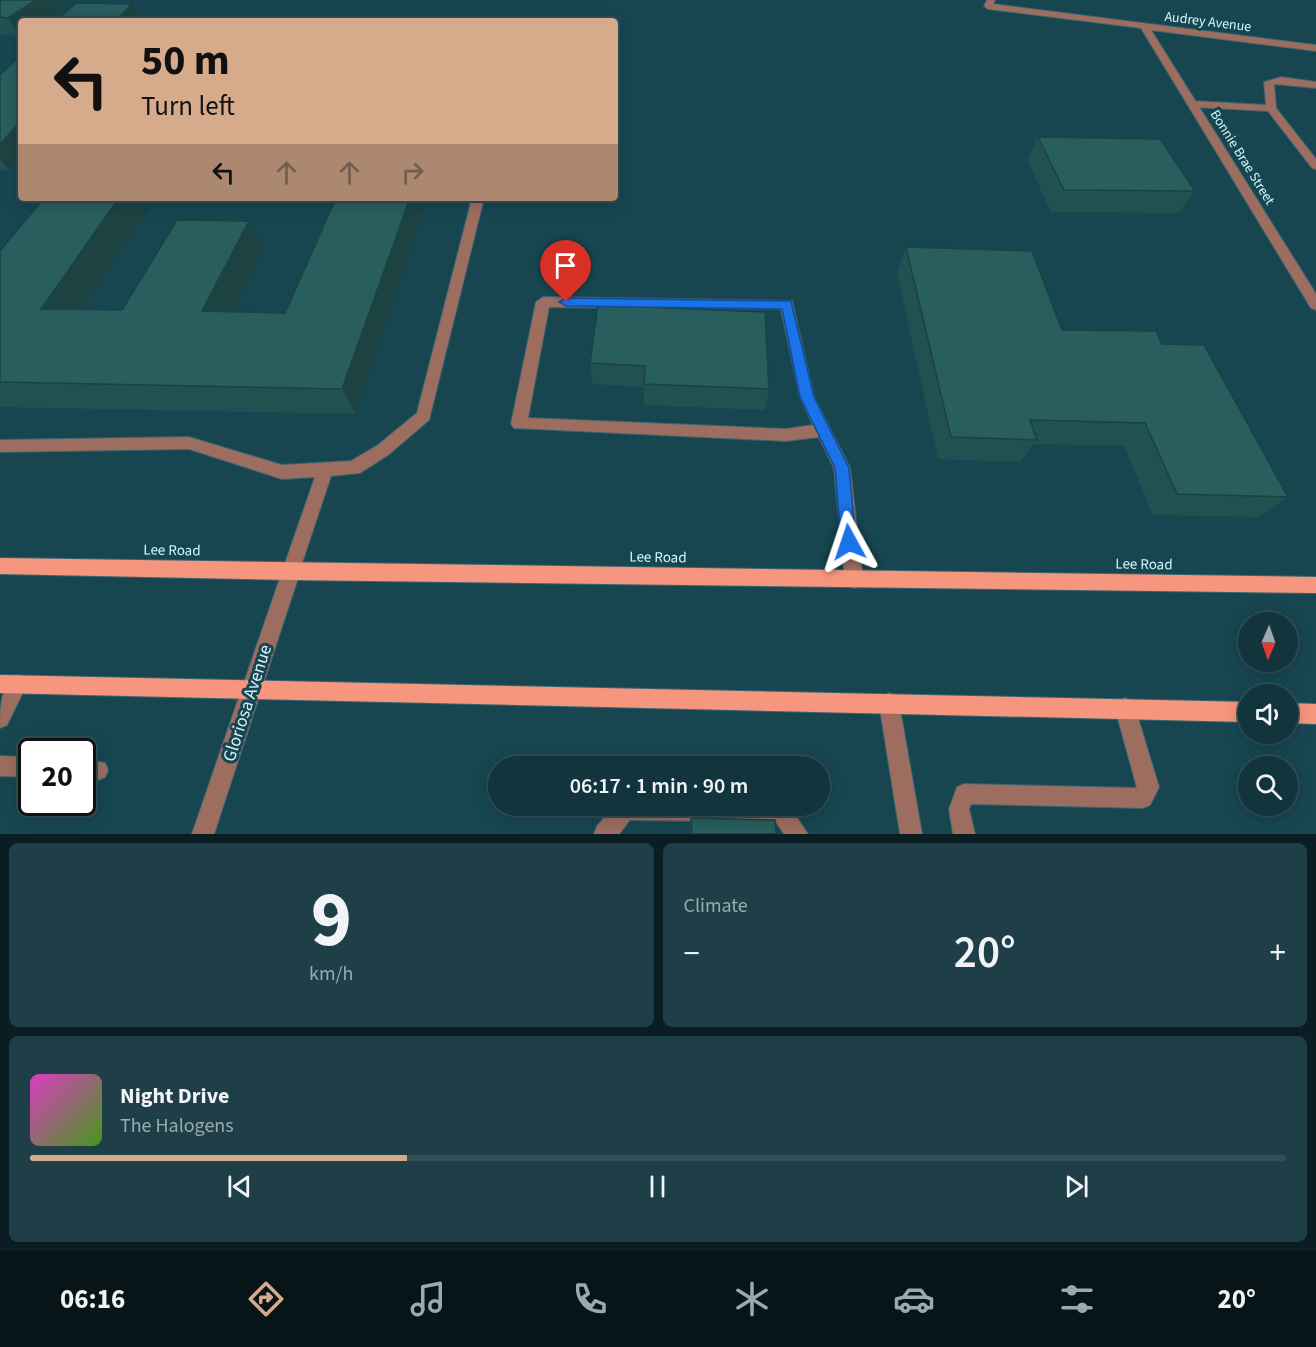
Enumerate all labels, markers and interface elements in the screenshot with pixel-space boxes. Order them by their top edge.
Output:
street label: Audrey Avenue [1163,7,1252,37]
text: 50 m [141,31,230,91]
icon: left [42,42,120,120]
text: Turn left [141,87,235,126]
street label: Bonnie Brae Street [1205,106,1280,209]
icon: left [207,156,240,189]
icon: ahead [270,156,303,189]
icon: ahead [333,156,366,189]
icon: right [396,156,429,189]
pin [540,240,591,302]
icon: arrive [549,249,582,282]
position arrow [817,510,881,574]
street label: Lee Road [143,540,201,561]
street label: Lee Road [629,547,687,568]
street label: Lee Road [1115,554,1173,575]
north arrow [1238,612,1298,672]
map controls [1238,612,1298,816]
street label: Gloriosa Avenue [217,641,278,765]
button: sound [1238,684,1298,744]
speed limit sign: 20 [18,738,96,816]
button: search [1238,756,1298,816]
text: 06:17 · 1 min · 90 m [570,770,748,802]
text: 9 [311,865,352,976]
text: Climate [684,892,748,920]
text: 20° [954,921,1016,985]
text: − [684,930,700,977]
text: + [1270,930,1286,977]
text: km/h [309,960,353,988]
text: Night Drive [120,1080,229,1112]
text: The Halogens [120,1112,234,1140]
icon: previous [223,1170,256,1203]
icon: pause [641,1170,674,1203]
icon: next [1060,1170,1093,1203]
icon: directions [245,1278,287,1320]
icon: music [407,1278,449,1320]
icon: phone [569,1278,611,1320]
icon: climate [731,1278,773,1320]
icon: car [893,1278,935,1320]
icon: filters [1056,1278,1098,1320]
text: 06:16 [60,1280,125,1319]
text: 20° [1218,1280,1256,1319]

